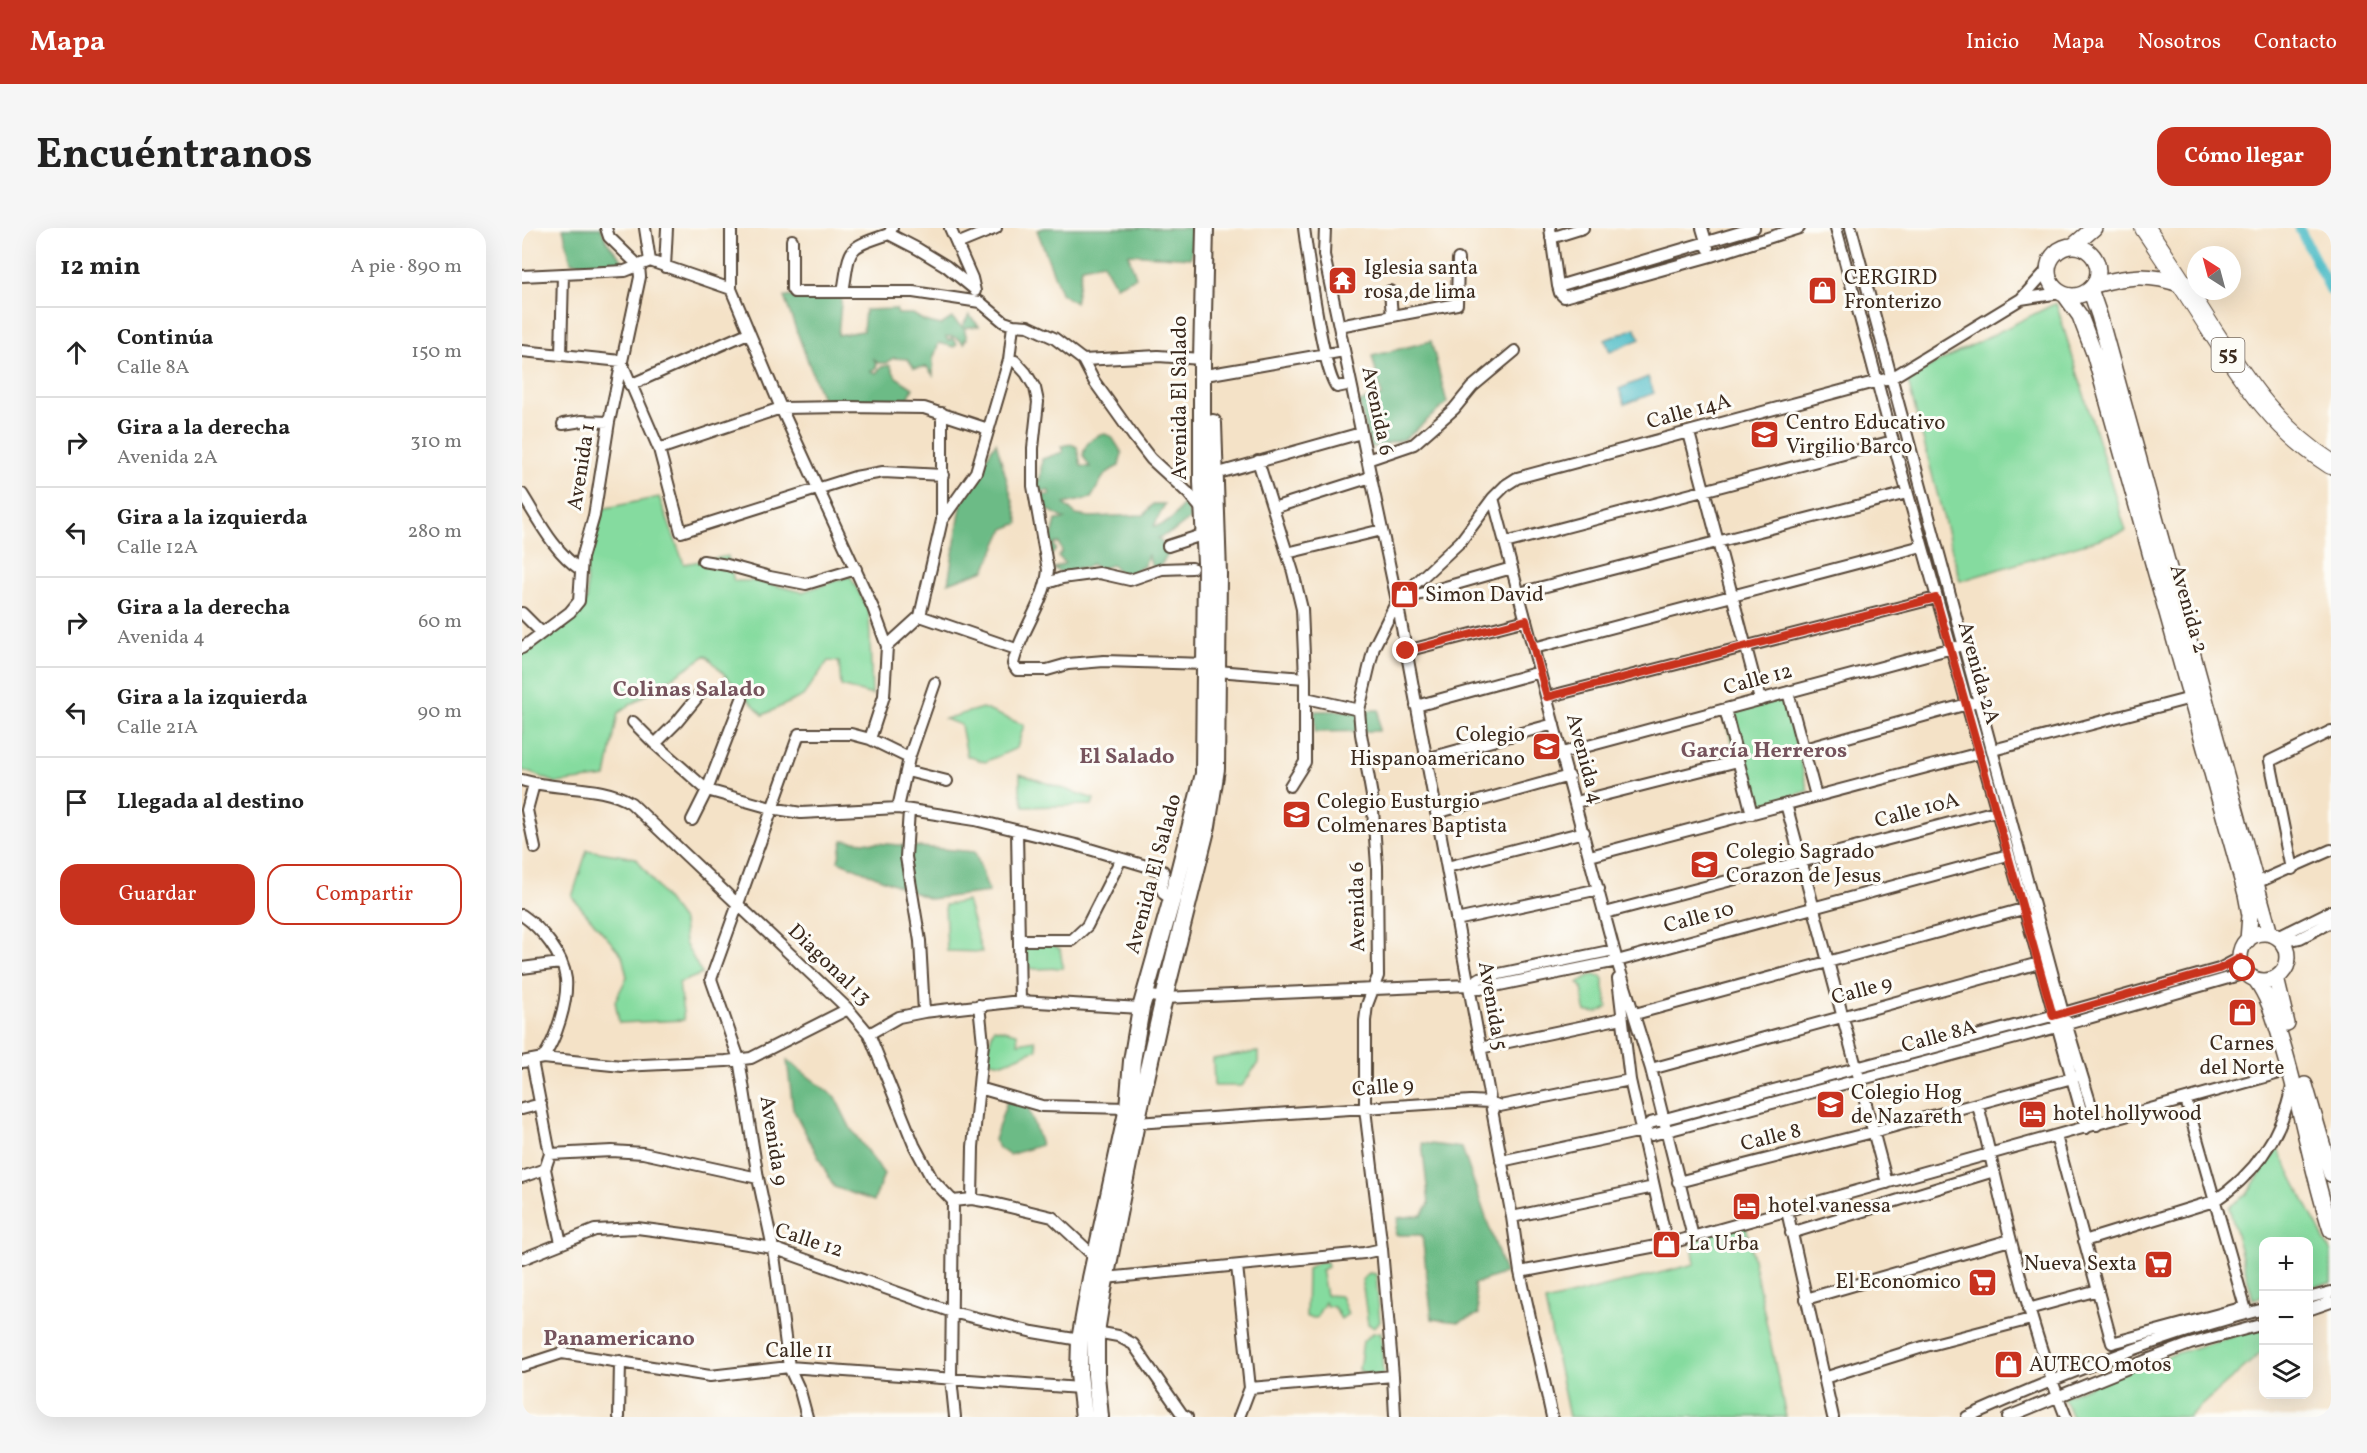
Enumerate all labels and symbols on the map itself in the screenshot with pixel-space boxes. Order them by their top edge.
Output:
north arrow [2187,246,2241,300]
place label: Iglesia santa rosa,de lima [1364,254,1478,307]
temple icon: Iglesia santa rosa,de lima [1327,264,1359,296]
place label: CERGIRD Fronterizo [1844,264,1942,317]
shop icon: CERGIRD Fronterizo [1807,274,1839,306]
street label: Avenida El Salado [1166,316,1195,480]
road number: 55 [2212,338,2244,372]
street label: Avenida 6 [1353,364,1401,458]
street label: Calle 14A [1644,387,1735,437]
place label: Centro Educativo Virgilio Barco [1786,409,1945,462]
school or university icon: Centro Educativo Virgilio Barco [1749,419,1781,451]
street label: Avenida 1 [561,421,603,513]
street label: Avenida 2 [2162,561,2214,657]
shop icon: Simon David [1388,579,1420,611]
place label: Simon David [1425,581,1544,610]
street label: Avenida 2A [1949,618,2007,728]
route end [1392,637,1418,663]
street label: Calle 12 [1720,657,1796,703]
district label: Colinas Salado [613,675,765,706]
street label: Avenida 4 [1558,711,1610,807]
place label: Colegio Hispanoamericano [1350,721,1525,774]
school or university icon: Colegio Hispanoamericano [1530,731,1562,763]
district label: García Herreros [1681,736,1847,767]
district label: El Salado [1079,742,1175,773]
street label: Calle 10A [1872,786,1963,836]
place label: Colegio Eusturgio Colmenares Baptista [1317,788,1508,841]
street label: Avenida El Salado [1119,791,1189,957]
school or university icon: Colegio Eusturgio Colmenares Baptista [1280,798,1312,830]
place label: Colegio Sagrado Corazon de Jesus [1726,838,1881,891]
school or university icon: Colegio Sagrado Corazon de Jesus [1689,848,1721,880]
street label: Avenida 6 [1343,862,1373,952]
street label: Calle 10 [1661,895,1737,941]
street label: Diagonal 13 [781,918,877,1012]
route start [2229,955,2255,981]
street label: Avenida 5 [1470,959,1514,1053]
street label: Calle 9 [1828,969,1896,1013]
shop icon: Carnes del Norte [2226,997,2258,1029]
street label: Calle 8A [1898,1013,1980,1061]
place label: Carnes del Norte [2200,1030,2285,1083]
street label: Calle 9 [1351,1071,1415,1105]
place label: Colegio Hog de Nazareth [1851,1079,1963,1132]
school or university icon: Colegio Hog de Nazareth [1814,1089,1846,1121]
street label: Avenida 9 [752,1094,794,1188]
hotel icon: hotel hollywood [2016,1098,2048,1130]
place label: hotel hollywood [2053,1100,2202,1129]
street label: Calle 8 [1738,1116,1804,1160]
hotel icon: hotel vanessa [1731,1190,1763,1222]
place label: hotel vanessa [1768,1192,1891,1221]
street label: Calle 12 [771,1216,847,1266]
shop icon: La Urba [1651,1228,1683,1260]
place label: La Urba [1688,1230,1759,1259]
supermarket icon: Nueva Sexta [2142,1248,2174,1280]
place label: Nueva Sexta [2024,1250,2137,1279]
supermarket icon: El Economico [1966,1266,1998,1298]
place label: El Economico [1836,1268,1961,1297]
district label: Panamericano [543,1324,695,1355]
street label: Calle 11 [765,1337,833,1366]
shop icon: AUTECO motos [1992,1349,2024,1381]
place label: AUTECO motos [2029,1351,2171,1380]

